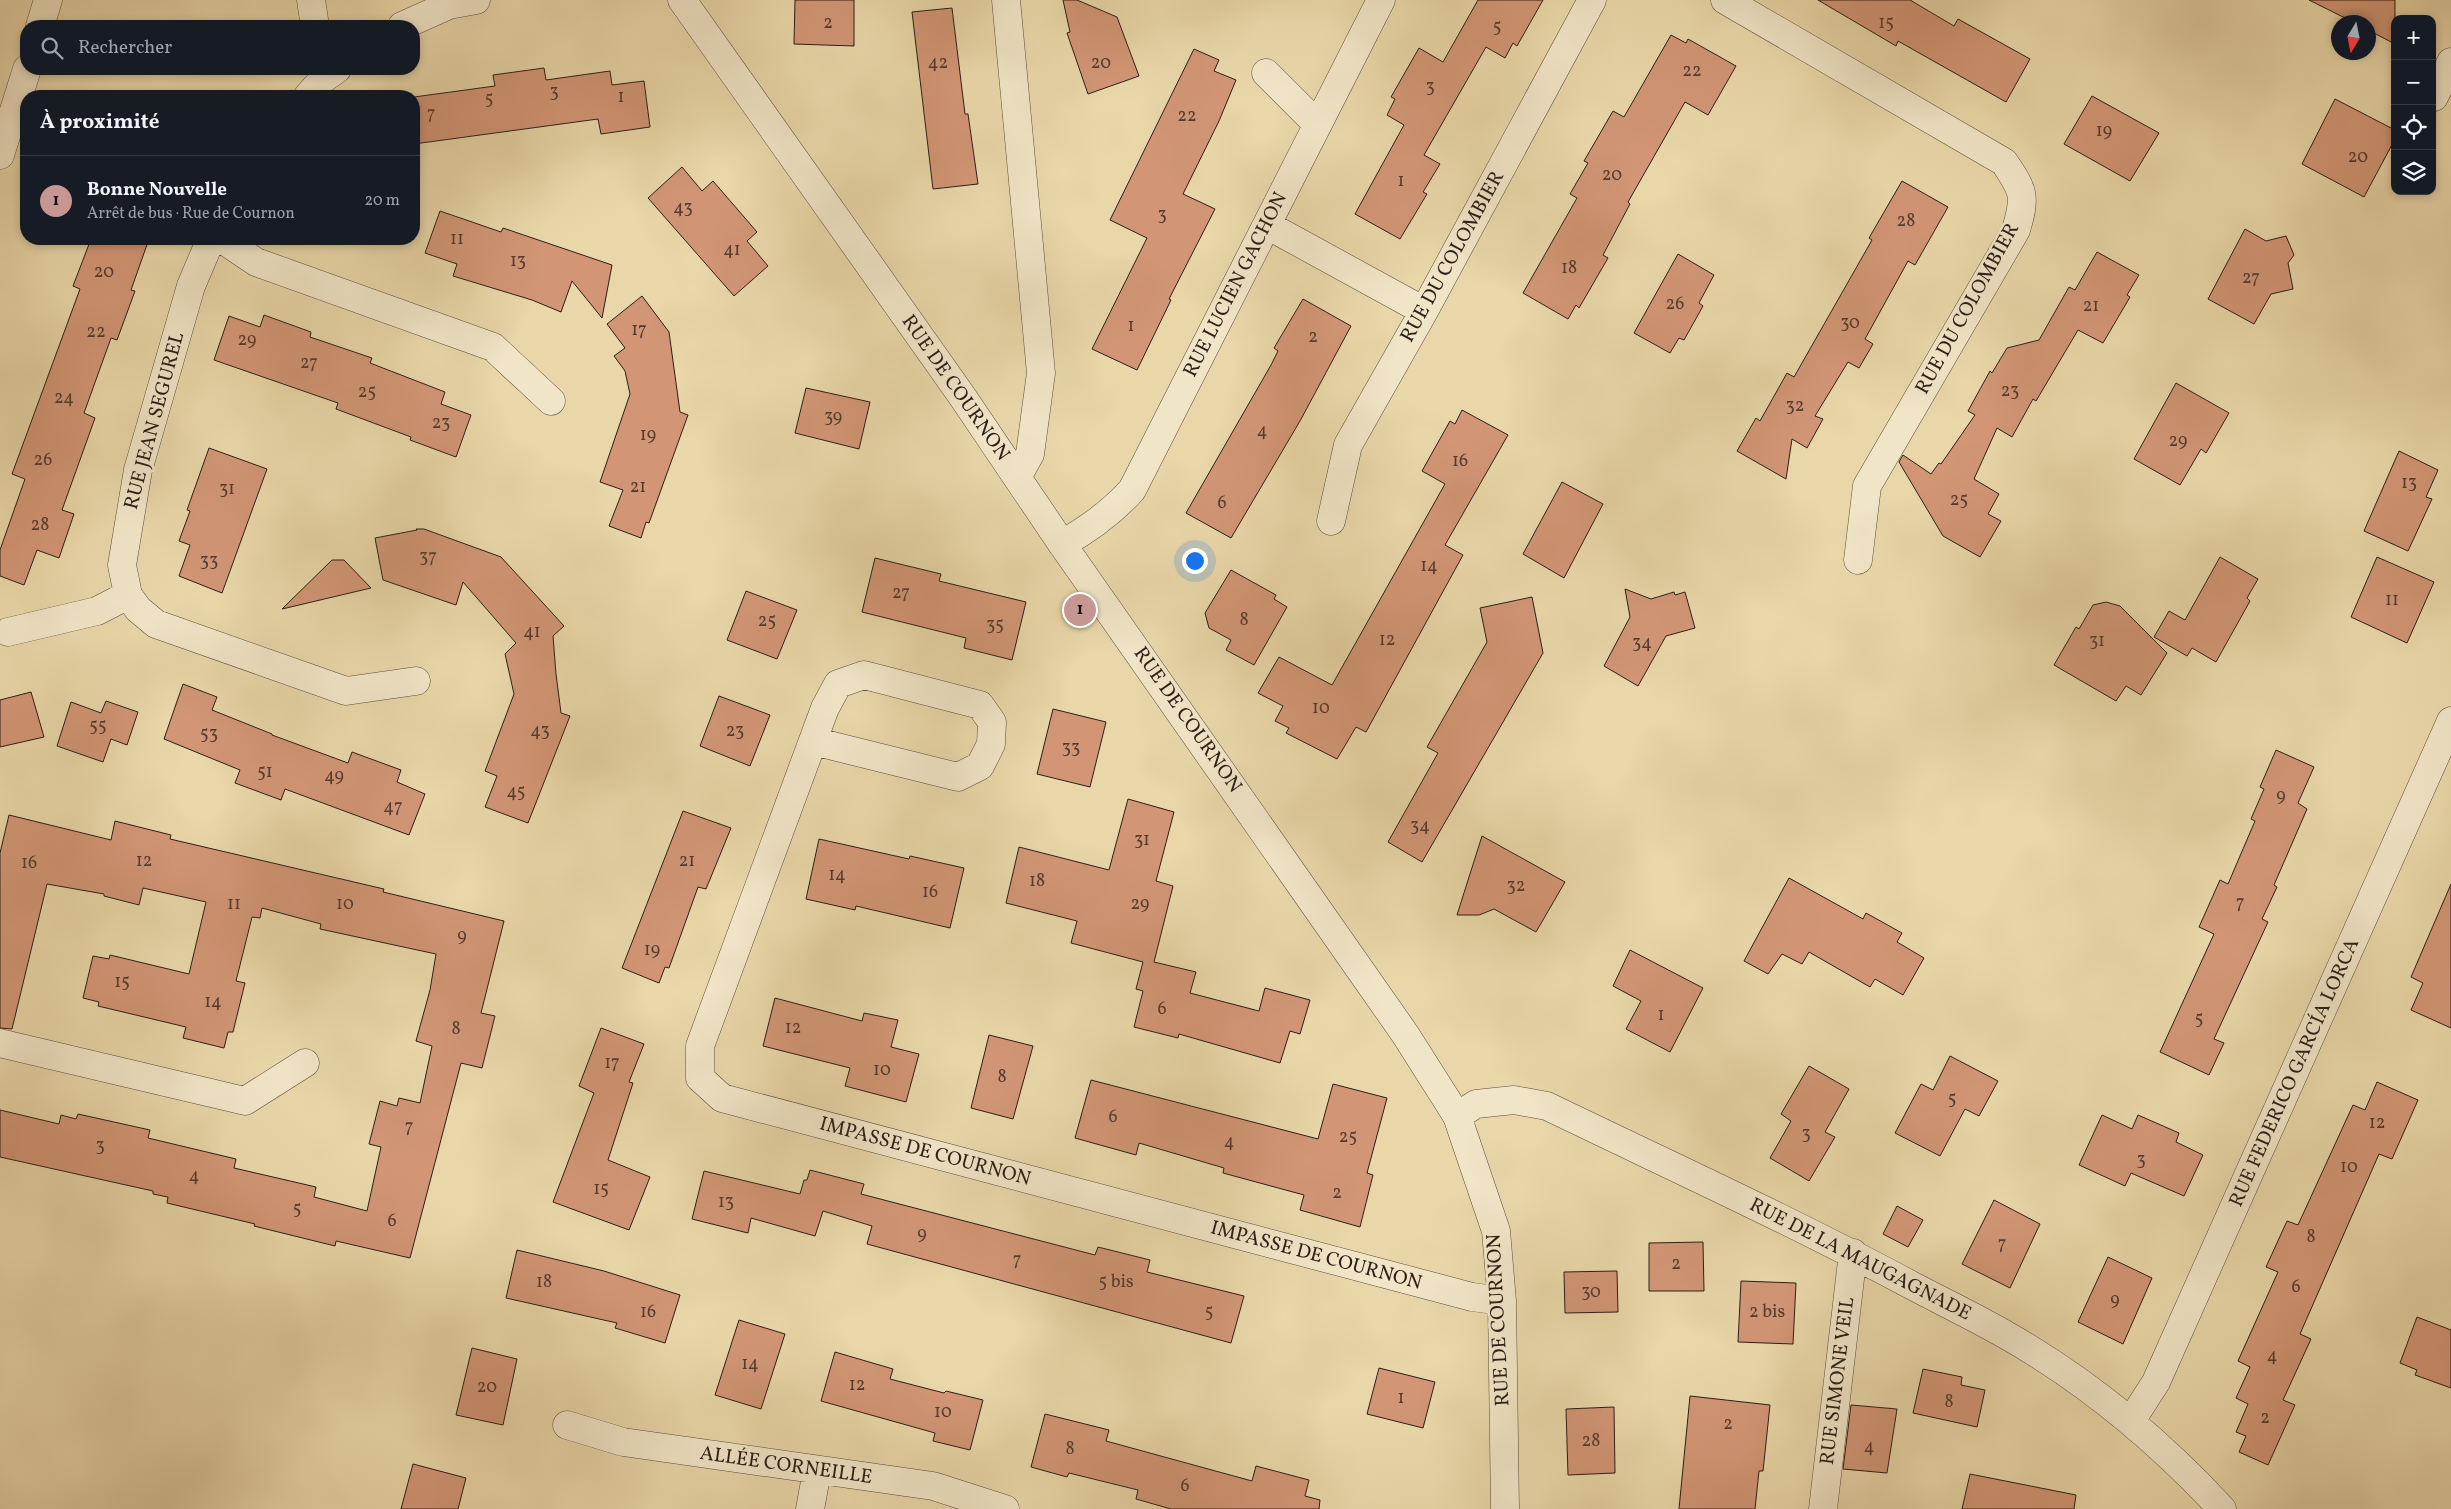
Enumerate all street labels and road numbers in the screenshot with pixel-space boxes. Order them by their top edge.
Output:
street label: RUE DU COLOMBIER [1394,166,1512,348]
street label: RUE LUCIEN GACHON [1177,188,1295,382]
street label: RUE DU COLOMBIER [1909,218,2027,400]
street label: RUE DE COURNON [894,309,1016,467]
street label: RUE JEAN SEGUREL [118,329,192,513]
street label: RUE DE COURNON [1126,641,1248,799]
street label: RUE FEDERICO GARCÍA LORCA [2223,934,2367,1212]
street label: IMPASSE DE COURNON [816,1110,1034,1194]
street label: RUE DE LA MAUGAGNADE [1744,1192,1976,1328]
street label: IMPASSE DE COURNON [1207,1214,1425,1298]
street label: RUE DE COURNON [1480,1233,1517,1407]
street label: RUE SIMONE VEIL [1814,1296,1862,1466]
street label: ALLÉE CORNEILLE [698,1440,874,1492]

